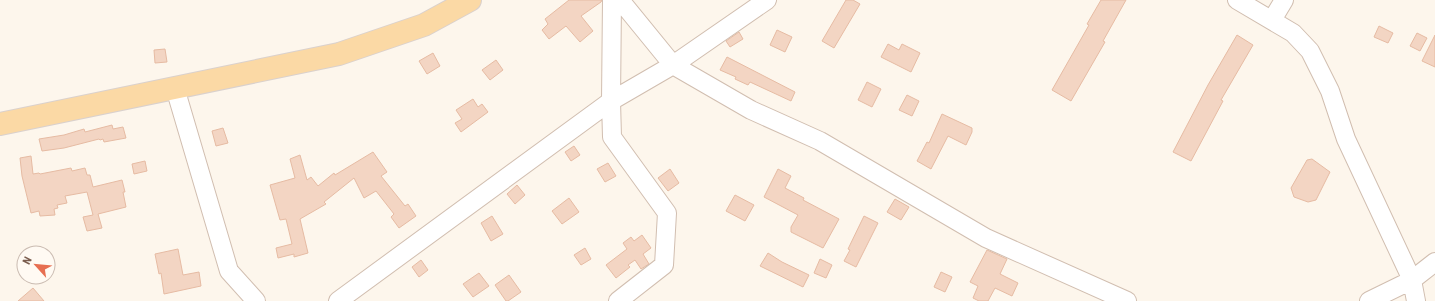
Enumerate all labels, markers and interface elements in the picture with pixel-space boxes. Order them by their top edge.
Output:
north arrow [16,245,56,285]
text: N [20,255,35,267]

